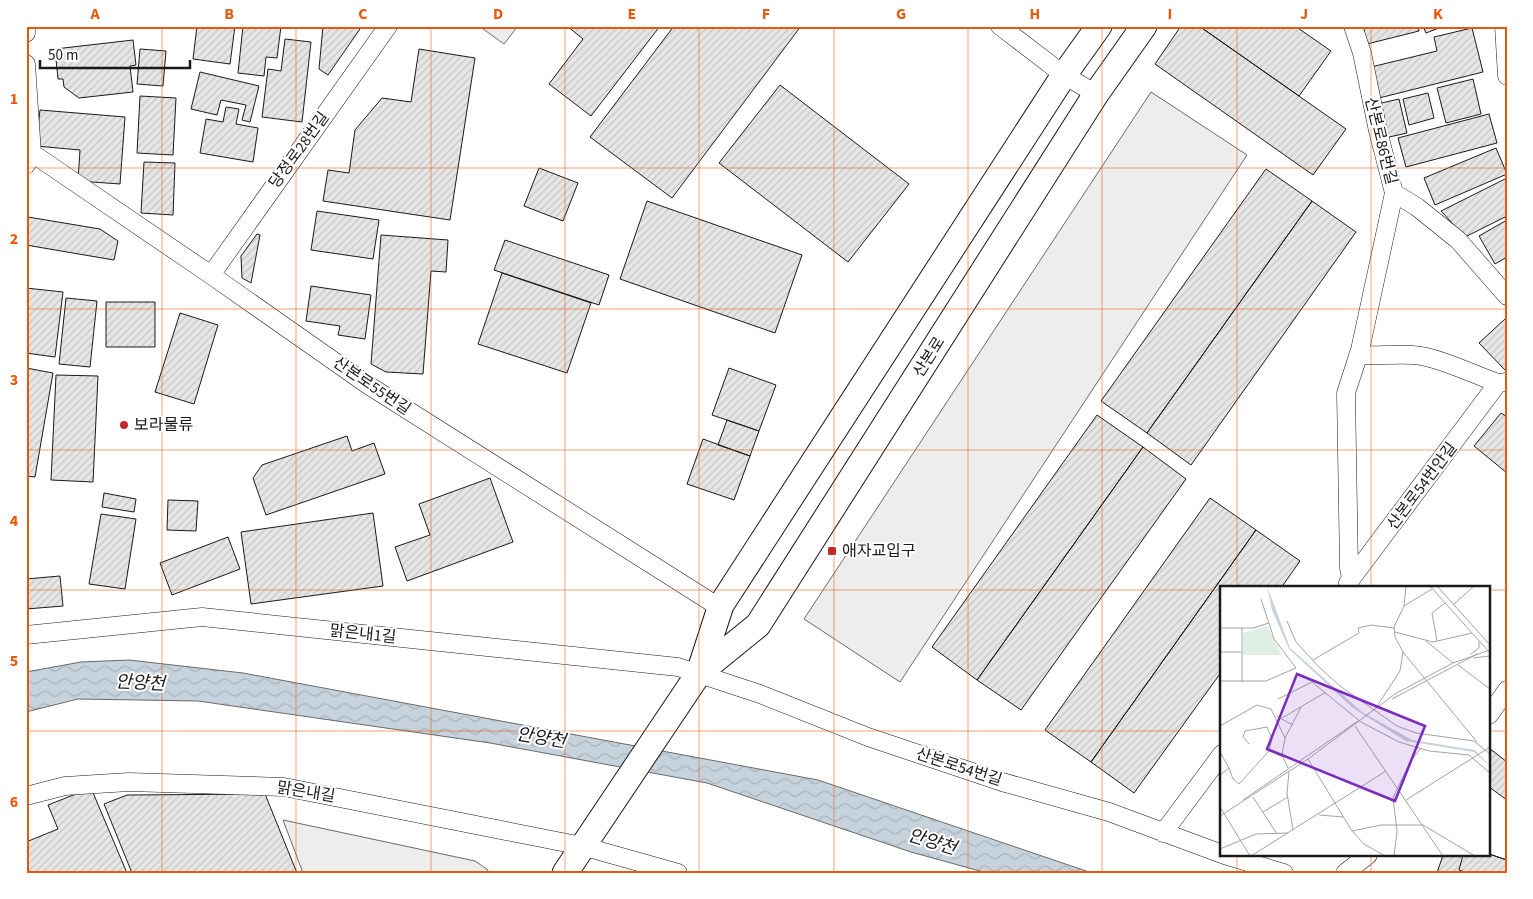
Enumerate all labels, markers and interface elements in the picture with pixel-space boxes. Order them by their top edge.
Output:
text: A [89,3,100,25]
text: B [224,3,234,25]
text: C [358,3,368,25]
text: D [493,3,503,25]
text: E [628,3,636,25]
text: F [762,3,770,25]
text: G [896,3,906,25]
text: H [1030,3,1040,25]
text: I [1168,3,1172,25]
text: J [1300,3,1308,25]
text: K [1433,3,1443,25]
scale bar [40,38,190,70]
text: 50 m [48,45,78,66]
text: 1 [10,88,18,110]
street label: 산본로86번길 [1359,95,1403,187]
street label: 당정로28번길 [264,107,334,193]
text: 2 [10,228,18,250]
street label: 산본로 [908,332,950,382]
street label: 산본로55번길 [329,352,415,420]
text: 3 [10,369,18,391]
place label: 보라물류 [134,414,193,436]
marker: 보라물류 [118,419,130,431]
street label: 산본로54번안길 [1382,438,1462,534]
text: 4 [10,510,19,532]
place label: 애자교입구 [842,540,916,562]
marker: 애자교입구 [826,545,838,557]
inset map [1220,586,1490,856]
street label: 맑은내1길 [329,620,397,648]
text: 5 [10,650,18,672]
water label: 안양천 [115,669,168,697]
water label: 안양천 [515,722,570,755]
street label: 산본로54번길 [913,743,1005,791]
street label: 맑은내길 [275,777,337,807]
text: 6 [10,791,18,813]
water label: 안양천 [905,823,962,862]

